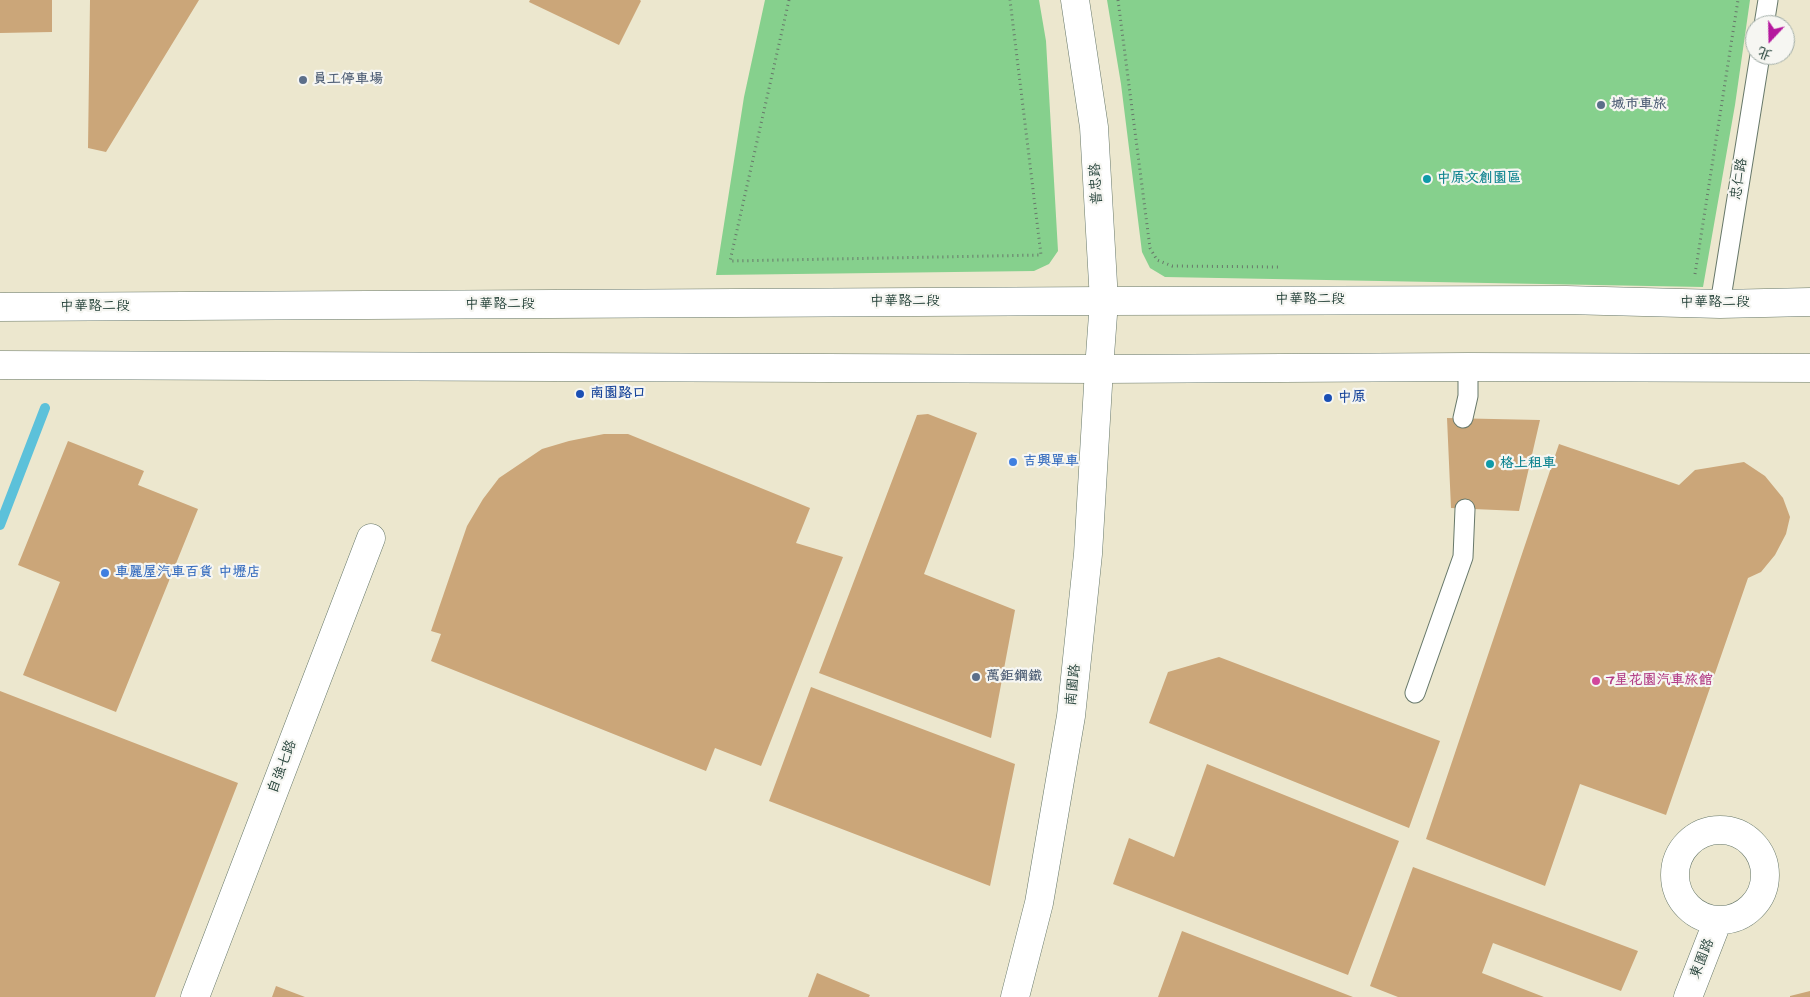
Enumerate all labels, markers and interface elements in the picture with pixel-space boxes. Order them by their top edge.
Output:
north arrow [1745,15,1795,65]
text: 北 [1755,41,1775,65]
place label: 員工停車場 [313,72,383,88]
marker: 員工停車場 [297,74,309,86]
place label: 城市車旅 [1611,97,1667,113]
marker: 城市車旅 [1595,99,1607,111]
street label: 忠仁路 [1728,157,1752,201]
street label: 普忠路 [1088,163,1106,205]
place label: 中原文創園區 [1437,171,1521,187]
marker: 中原文創園區 [1421,173,1433,185]
street label: 中華路二段 [1275,292,1345,308]
street label: 中華路二段 [870,294,940,310]
street label: 中華路二段 [1680,295,1750,311]
street label: 中華路二段 [465,297,535,313]
street label: 中華路二段 [60,299,130,315]
place label: 南園路口 [590,386,646,402]
marker: 南園路口 [574,388,586,400]
place label: 中原 [1338,390,1366,406]
marker: 中原 [1322,392,1334,404]
place label: 吉興單車 [1023,454,1079,470]
marker: 吉興單車 [1007,456,1019,468]
place label: 格上租車 [1500,456,1556,472]
marker: 格上租車 [1484,458,1496,470]
place label: 車麗屋汽車百貨 中壢店 [115,565,261,581]
marker: 車麗屋汽車百貨 中壢店 [99,567,111,579]
street label: 南園路 [1063,663,1085,707]
place label: 萬鉅鋼鐵 [986,669,1042,685]
marker: 萬鉅鋼鐵 [970,671,982,683]
place label: 7星花園汽車旅館 [1606,673,1713,689]
marker: 7星花園汽車旅館 [1590,675,1602,687]
street label: 自強七路 [265,738,301,796]
street label: 東園路 [1687,936,1719,982]

